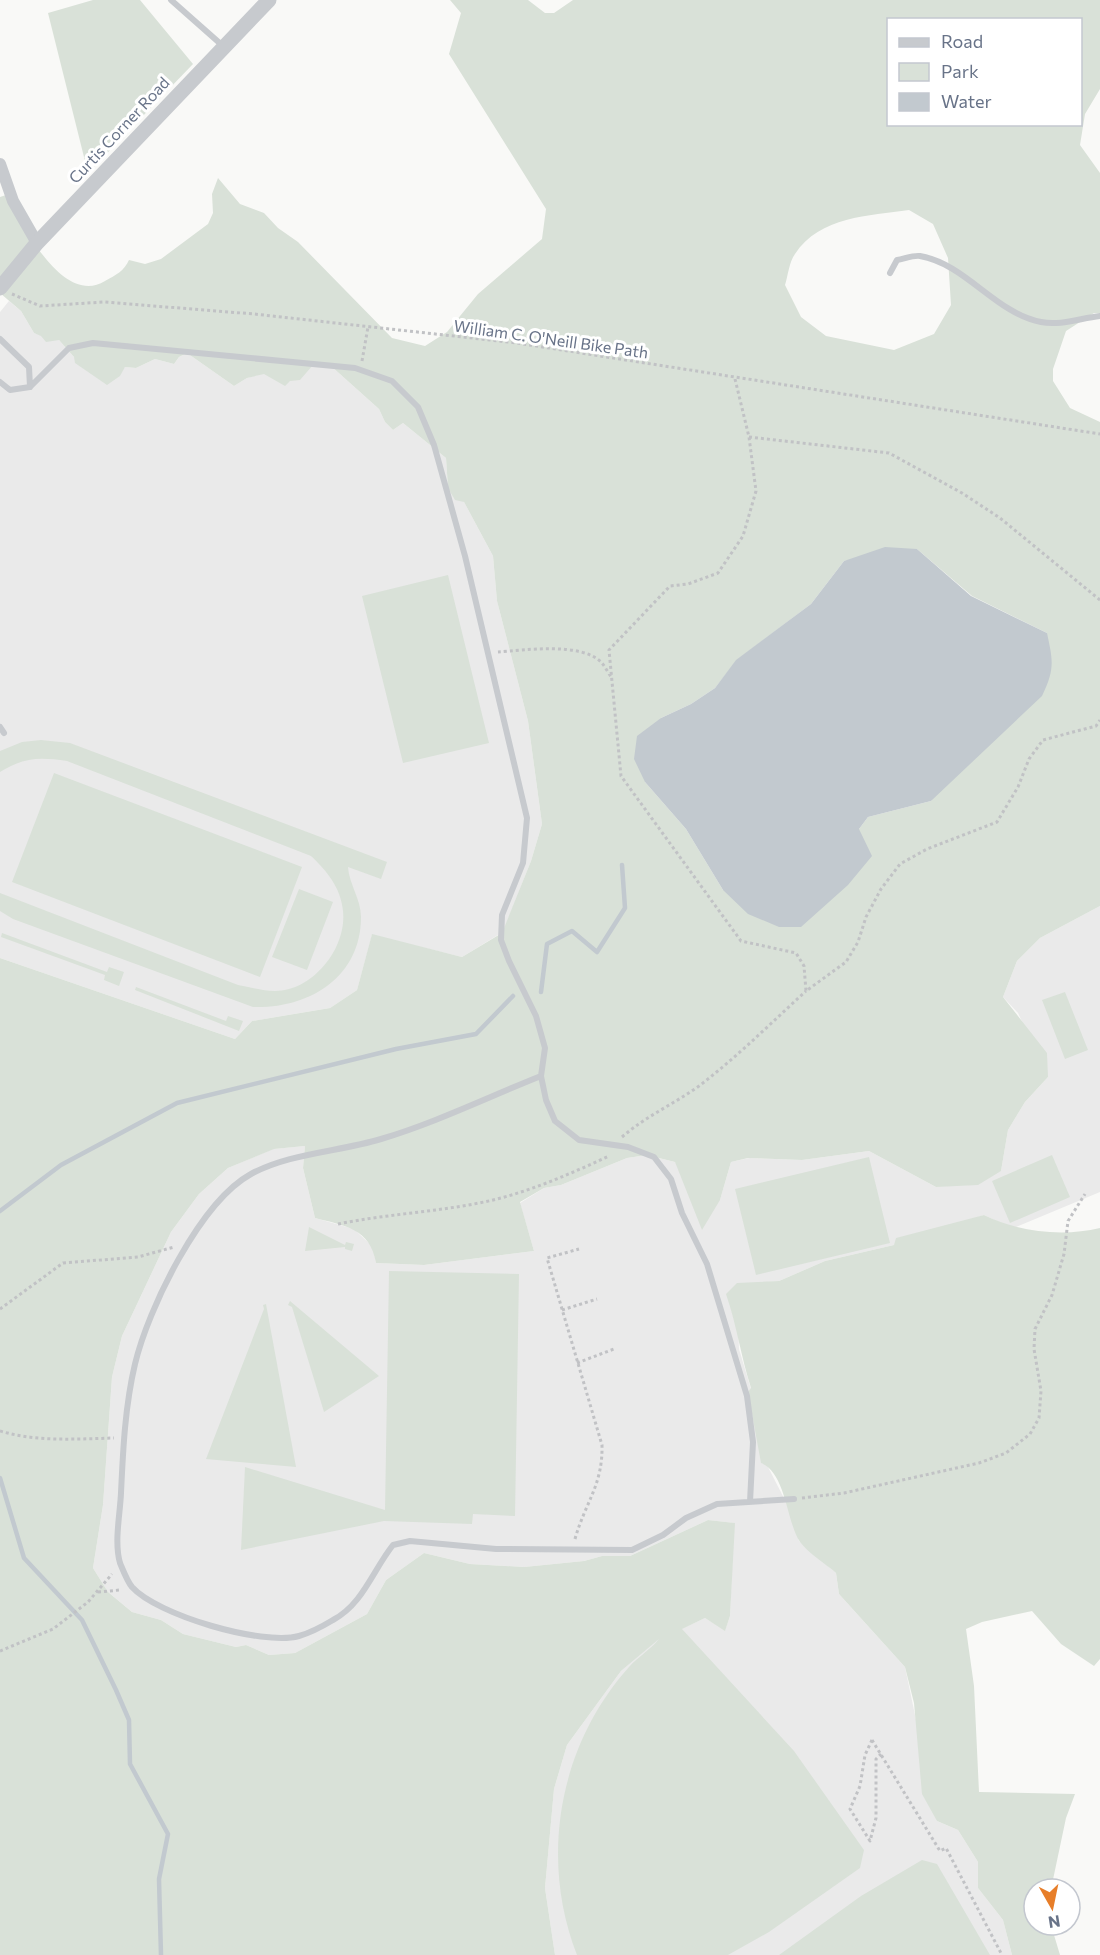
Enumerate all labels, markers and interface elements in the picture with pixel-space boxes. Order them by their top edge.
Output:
legend [887,18,1082,126]
text: Road [941,30,983,52]
text: Park [941,60,979,82]
street label: Curtis Corner Road [64,72,173,187]
text: Water [941,90,992,112]
street label: William C. O'Neill Bike Path [453,315,650,362]
north arrow [1022,1877,1082,1937]
text: N [1047,1912,1062,1933]

